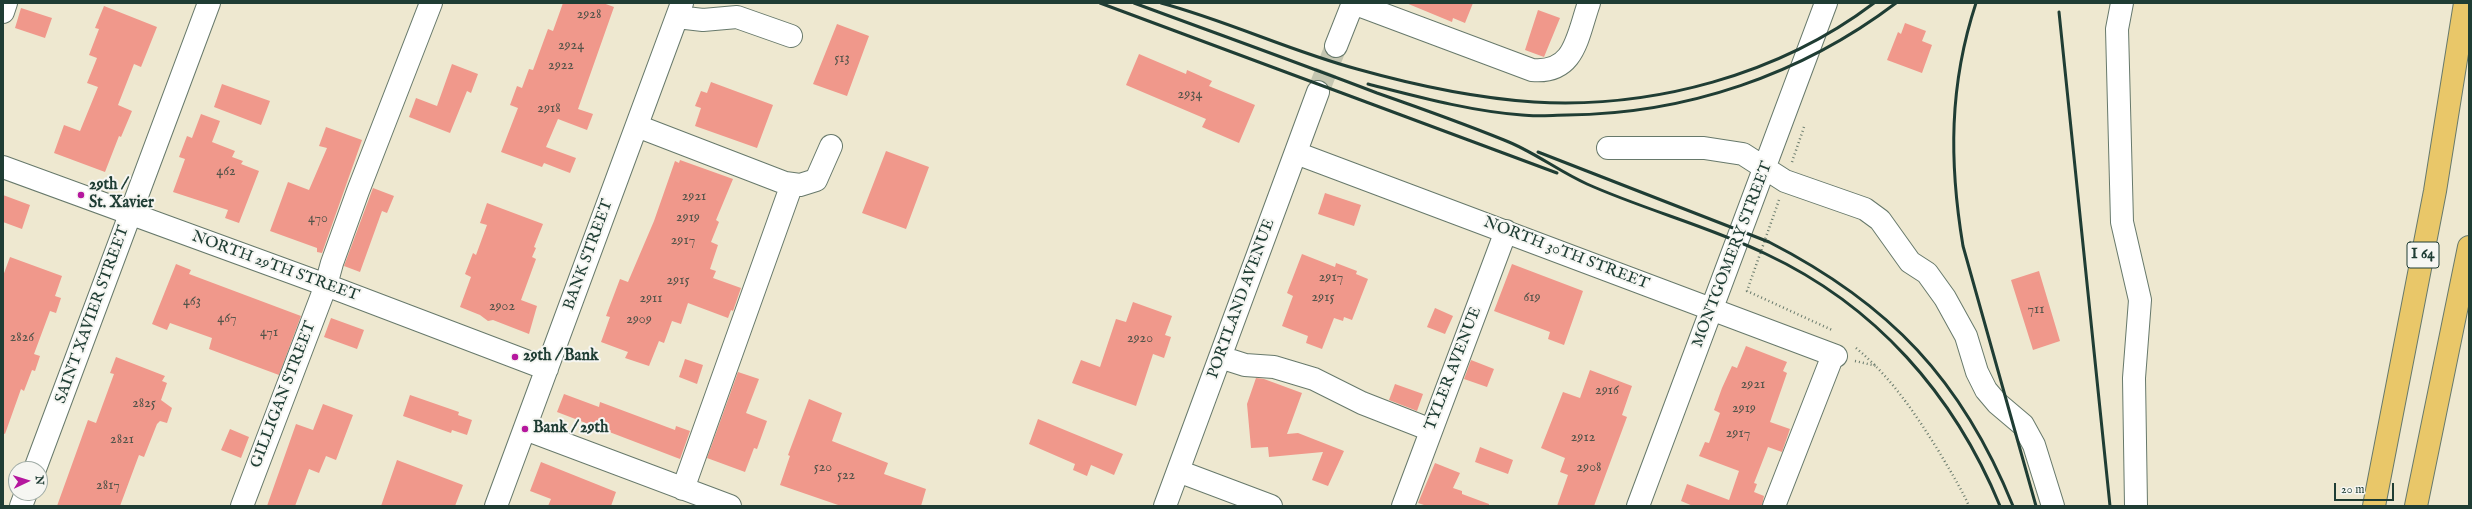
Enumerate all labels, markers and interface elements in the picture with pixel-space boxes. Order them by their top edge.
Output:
house number: 2928 [577,7,601,23]
house number: 2924 [558,38,584,54]
house number: 513 [834,51,850,67]
house number: 2922 [548,58,574,74]
house number: 2934 [1178,87,1202,103]
house number: 2918 [537,101,561,117]
street label: MONTGOMERY STREET [1689,159,1777,351]
house number: 462 [216,164,236,180]
place label: 29th / St. Xavier [89,176,154,214]
house number: 2921 [682,189,706,205]
marker: 29th / St. Xavier [76,190,86,200]
street label: BANK STREET [560,197,618,313]
house number: 2919 [676,210,700,226]
house number: 470 [308,211,328,227]
street label: NORTH 30TH STREET [1480,214,1652,294]
street label: PORTLAND AVENUE [1204,217,1280,381]
street label: SAINT XAVIER STREET [52,224,134,406]
street label: NORTH 29TH STREET [189,228,361,306]
house number: 2917 [671,233,695,249]
road number: I 64 [2407,242,2439,268]
house number: 2917 [1319,270,1343,286]
house number: 2915 [667,273,689,289]
house number: 2915 [1312,290,1334,306]
house number: 619 [1523,290,1541,306]
house number: 2911 [639,291,663,307]
house number: 463 [183,294,201,310]
house number: 2902 [489,299,515,315]
house number: 711 [2028,302,2044,318]
street label: TYLER AVENUE [1422,304,1486,434]
house number: 467 [217,311,237,327]
house number: 2909 [626,312,652,328]
street label: GILLIGAN STREET [247,319,321,471]
house number: 471 [260,325,278,341]
house number: 2826 [10,330,34,346]
house number: 2920 [1127,331,1153,347]
place label: 29th / Bank [523,347,599,367]
marker: 29th / Bank [510,352,520,362]
house number: 2921 [1741,377,1765,393]
house number: 2916 [1595,383,1619,399]
house number: 2825 [132,396,156,412]
house number: 2919 [1732,401,1756,417]
place label: Bank / 29th [533,419,609,439]
marker: Bank / 29th [520,424,530,434]
house number: 2917 [1726,426,1750,442]
house number: 2912 [1571,430,1595,446]
house number: 2821 [110,432,134,448]
house number: 520 [814,460,832,476]
house number: 2908 [1576,460,1602,476]
north arrow [8,461,48,501]
house number: 522 [837,468,855,484]
text: N [32,475,46,485]
scale bar [2336,475,2396,501]
house number: 2817 [96,478,120,494]
text: 20 m [2341,482,2364,497]

